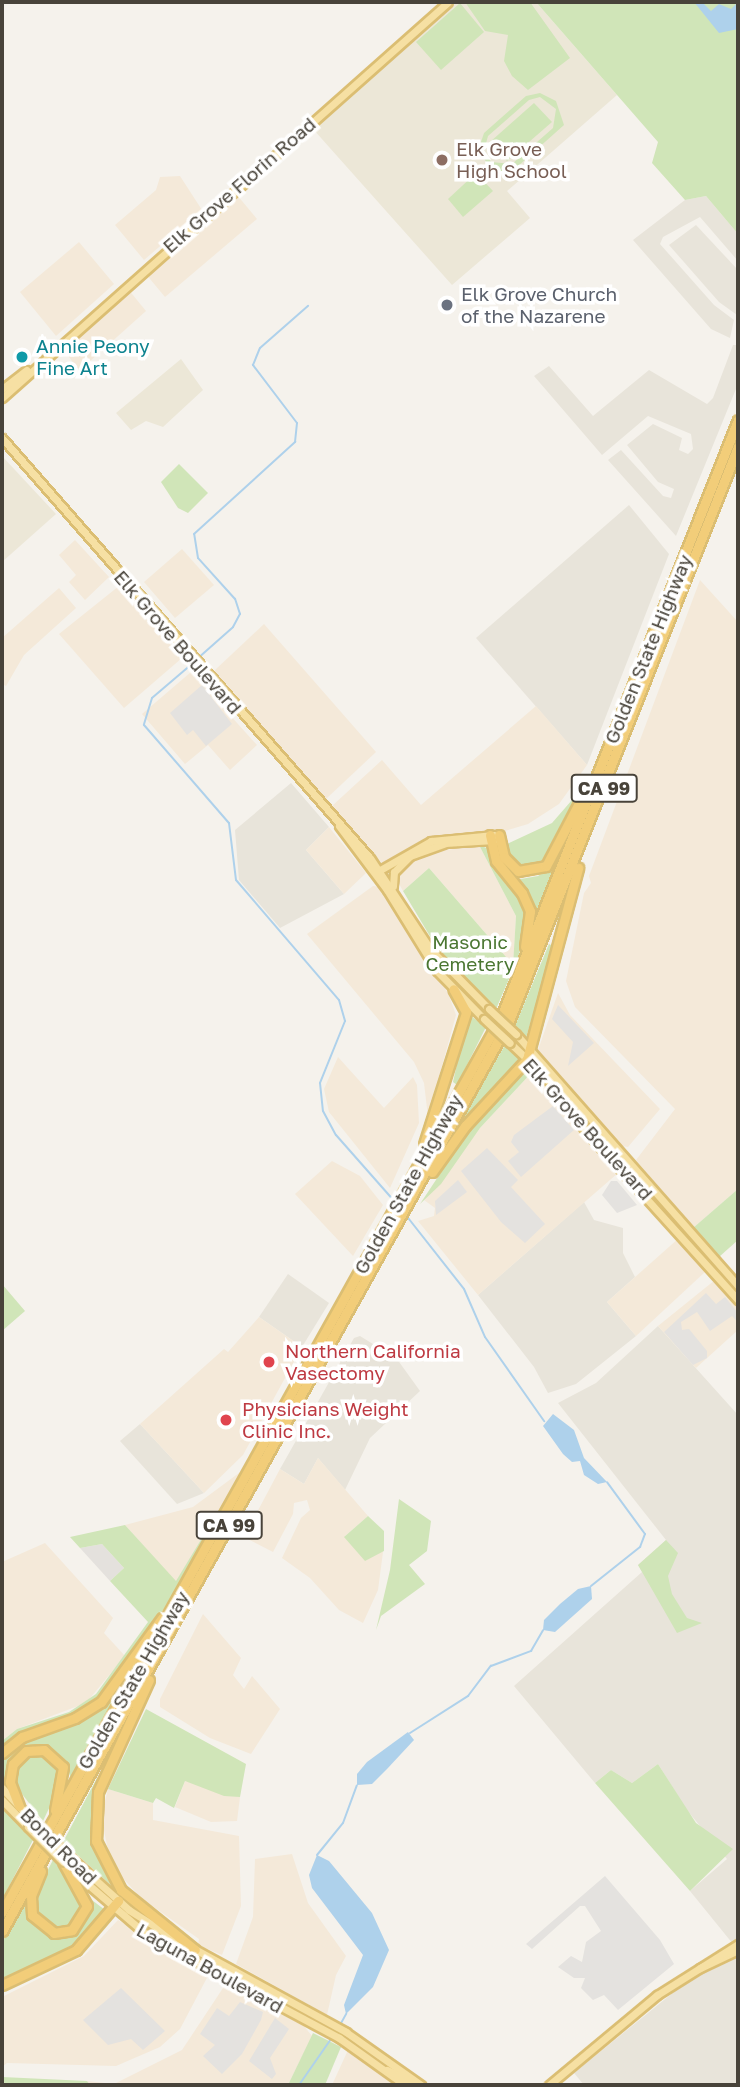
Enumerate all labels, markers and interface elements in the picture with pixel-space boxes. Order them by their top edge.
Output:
street label: Elk Grove Florin Road [158,112,320,258]
place label: Elk Grove High School [456,138,567,182]
marker: Elk Grove High School [434,152,450,168]
place label: Elk Grove Church of the Nazarene [461,283,617,327]
marker: Elk Grove Church of the Nazarene [439,297,455,313]
place label: Annie Peony Fine Art [36,335,150,379]
marker: Annie Peony Fine Art [14,349,30,365]
street label: Golden State Highway [600,551,696,747]
street label: Elk Grove Boulevard [109,566,247,718]
road number: CA 99 [569,774,639,802]
park label: Masonic Cemetery [425,931,515,975]
street label: Elk Grove Boulevard [518,1053,658,1205]
street label: Golden State Highway [349,1090,467,1278]
place label: Northern California Vasectomy [285,1340,461,1384]
marker: Northern California Vasectomy [259,1352,279,1372]
place label: Physicians Weight Clinic Inc. [242,1398,409,1442]
marker: Physicians Weight Clinic Inc. [216,1410,236,1430]
road number: CA 99 [194,1510,264,1540]
street label: Golden State Highway [73,1587,193,1773]
street label: Bond Road [16,1803,102,1889]
street label: Laguna Boulevard [133,1918,287,2018]

